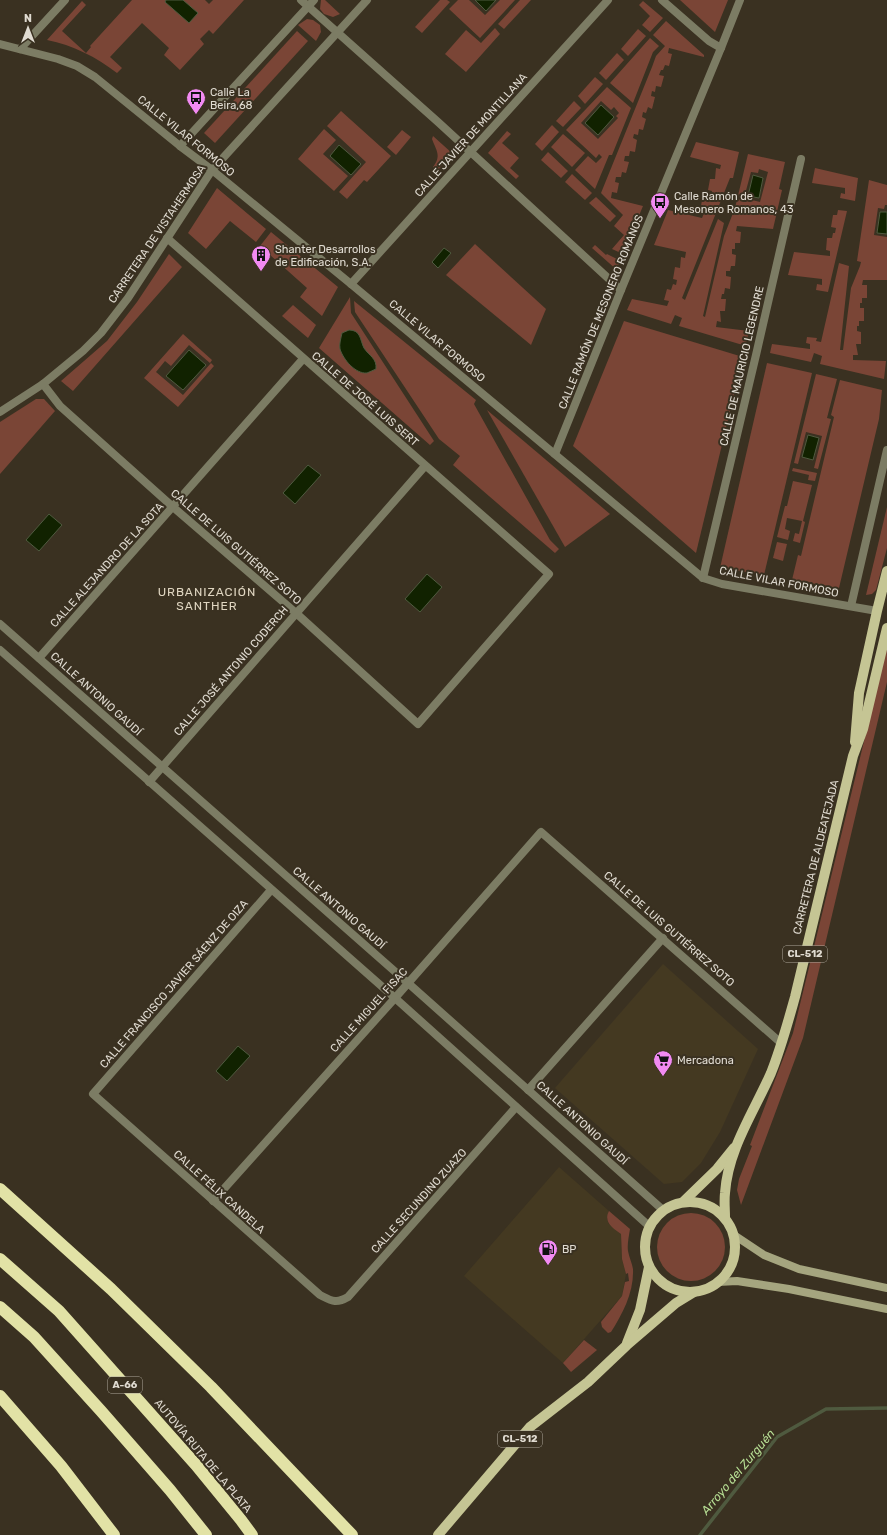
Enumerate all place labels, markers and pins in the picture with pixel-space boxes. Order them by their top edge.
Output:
place label: Calle La Beira,68 [210,86,253,112]
bus stop icon: Calle La Beira,68 [185,87,207,115]
place label: Calle Ramón de Mesonero Romanos, 43 [674,190,794,216]
bus stop icon: Calle Ramón de Mesonero Romanos, 43 [649,191,671,219]
place label: Shanter Desarrollos de Edificación, S.A. [275,243,376,269]
building icon: Shanter Desarrollos de Edificación, S.A. [250,244,272,272]
supermarket icon: Mercadona [652,1049,674,1077]
place label: Mercadona [677,1054,734,1067]
fuel station icon: BP [537,1238,559,1266]
place label: BP [562,1243,576,1256]

